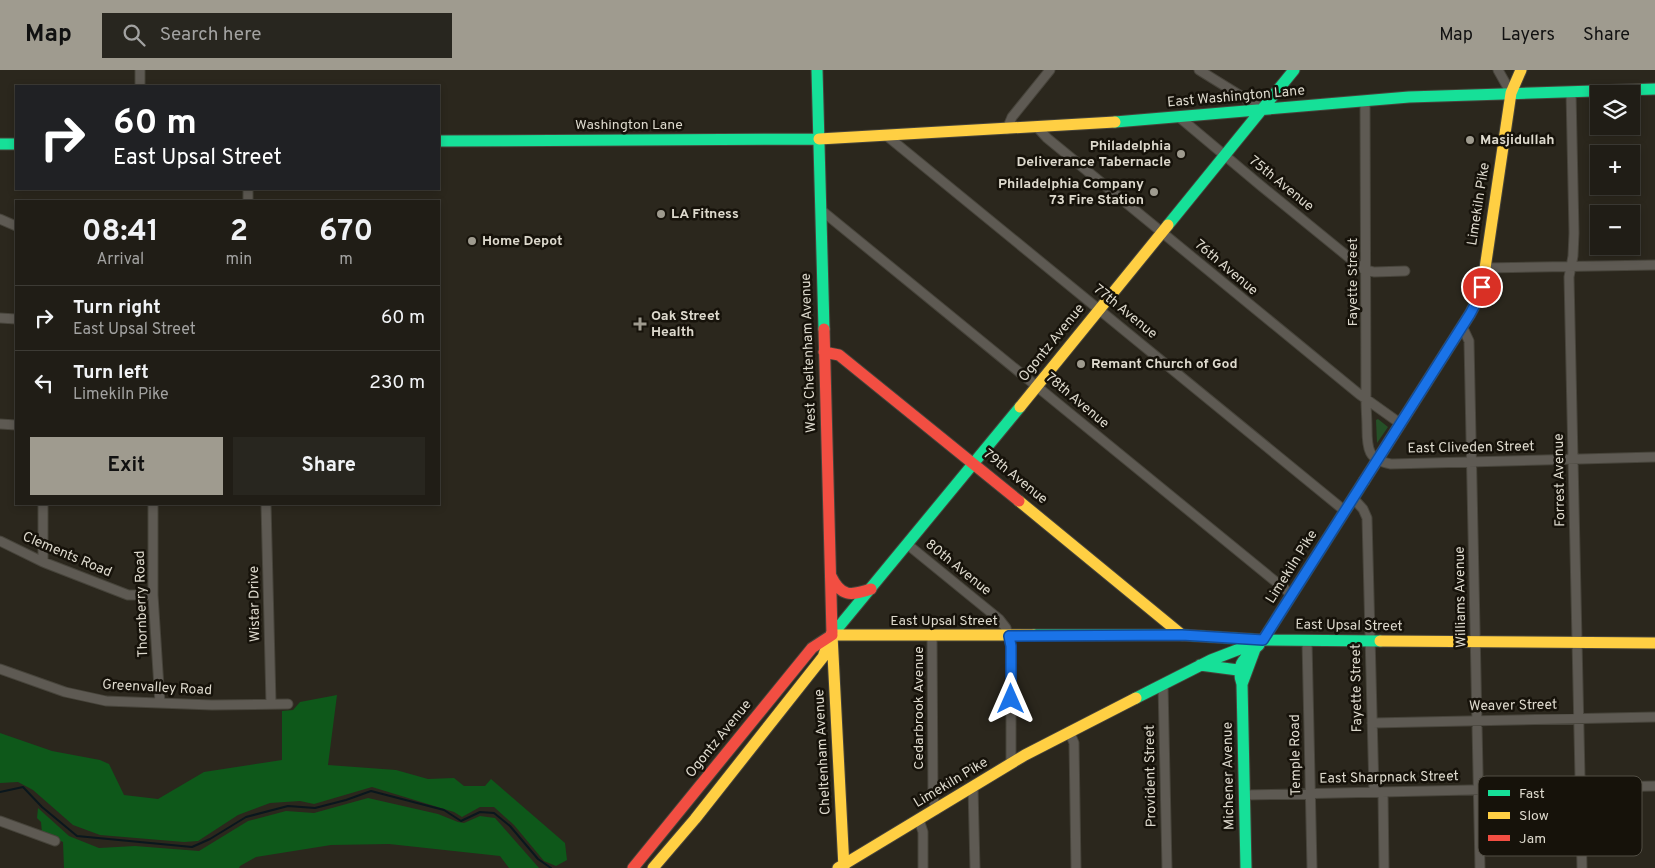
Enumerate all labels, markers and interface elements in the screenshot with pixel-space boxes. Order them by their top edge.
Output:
search box [102,13,452,58]
text: Map [25,20,72,50]
icon: search [120,21,148,49]
text: Search here [160,23,261,47]
text: Map [1439,24,1473,47]
text: Layers [1501,24,1555,47]
text: Share [1583,24,1630,47]
street label: East Washington Lane [1166,83,1306,111]
map controls [1590,85,1640,255]
button: layers [1590,85,1640,135]
text: 60 m [113,102,197,146]
icon: right [30,105,95,170]
street label: Washington Lane [575,117,683,134]
place label: Masjidullah [1480,132,1555,149]
marker: Masjidullah [1464,134,1476,146]
place label: Philadelphia Deliverance Tabernacle [1017,138,1171,171]
text: East Upsal Street [113,145,282,172]
button: + [1590,145,1640,195]
marker: Philadelphia Deliverance Tabernacle [1175,148,1187,160]
street label: 75th Avenue [1245,153,1317,215]
street label: Limekiln Pike [1464,161,1494,247]
place label: Philadelphia Company 73 Fire Station [998,176,1144,209]
marker: Philadelphia Company 73 Fire Station [1148,186,1160,198]
button: − [1590,205,1640,255]
place label: LA Fitness [671,206,739,223]
marker: LA Fitness [655,208,667,220]
text: 08:41 [82,214,159,251]
text: 2 [230,214,248,251]
text: 670 [319,214,373,251]
place label: Home Depot [482,233,563,250]
marker: Home Depot [466,235,478,247]
street label: 76th Avenue [1191,237,1261,299]
street label: Fayette Street [1345,238,1362,326]
text: Arrival [96,250,144,270]
text: min [226,250,252,270]
text: m [339,250,353,270]
pin [1461,266,1503,308]
street label: West Cheltenham Avenue [798,273,820,433]
icon: arrive [1468,273,1496,301]
street label: 77th Avenue [1090,281,1160,343]
text: Turn right [73,296,161,320]
street label: Ogontz Avenue [1015,301,1089,385]
icon: right [30,304,58,332]
text: 60 m [381,306,425,330]
place label: Oak Street Health [651,308,720,341]
marker: Oak Street Health [633,317,647,331]
text: East Upsal Street [73,320,196,340]
place label: Remant Church of God [1091,356,1238,373]
marker: Remant Church of God [1075,358,1087,370]
text: Turn left [73,361,149,385]
icon: left [30,369,58,397]
street label: 78th Avenue [1042,370,1112,432]
text: 230 m [369,371,425,395]
text: Limekiln Pike [73,385,169,405]
street label: Forrest Avenue [1551,433,1569,527]
button: Exit [30,437,223,495]
button: Share [233,437,425,495]
street label: East Cliveden Street [1407,438,1535,458]
street label: 79th Avenue [979,446,1051,508]
street label: Limekiln Pike [1263,527,1321,607]
street label: Clements Road [20,529,114,581]
street label: 80th Avenue [922,536,994,600]
street label: Williams Avenue [1452,546,1470,648]
street label: Thornberry Road [132,550,152,658]
street label: Wistar Drive [246,566,264,642]
street label: East Upsal Street [890,613,998,630]
street label: East Upsal Street [1295,617,1403,635]
street label: Fayette Street [1348,644,1366,732]
street label: Cedarbrook Avenue [911,646,928,770]
position arrow [984,672,1036,724]
street label: Greenvalley Road [102,677,212,699]
street label: Cheltenham Avenue [811,689,835,815]
street label: Ogontz Avenue [682,697,756,781]
street label: Weaver Street [1469,697,1557,715]
street label: Temple Road [1287,714,1305,796]
street label: Michener Avenue [1220,722,1238,830]
street label: Provident Street [1142,725,1160,827]
street label: Limekiln Pike [911,754,991,812]
street label: East Sharpnack Street [1319,768,1459,788]
legend [1478,776,1642,856]
text: Fast [1519,786,1545,803]
text: Slow [1519,808,1549,825]
text: Jam [1519,831,1546,848]

